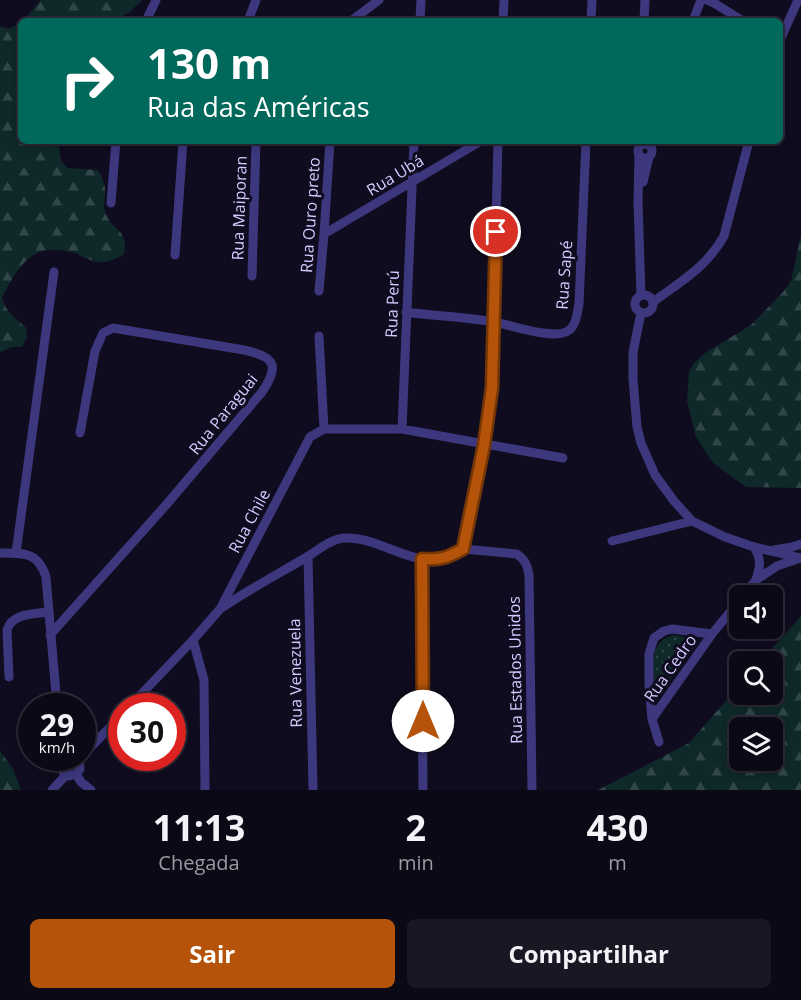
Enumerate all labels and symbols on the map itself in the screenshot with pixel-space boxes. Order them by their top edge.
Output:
street label: Rua Ubá [362,149,428,201]
street label: Rua Maiporan [226,155,252,261]
street label: Rua Ouro preto [295,156,325,274]
pin [470,206,521,257]
street label: Rua Sapé [551,240,577,310]
street label: Rua Perú [380,270,404,338]
street label: Rua Paraguai [184,369,262,459]
street label: Rua Chile [223,485,275,557]
street label: Rua Estados Unidos [503,596,527,744]
street label: Rua Venezuela [283,618,307,728]
street label: Rua Cedro [639,630,701,706]
position arrow [391,689,455,753]
speed limit sign: 30 [108,693,186,771]

